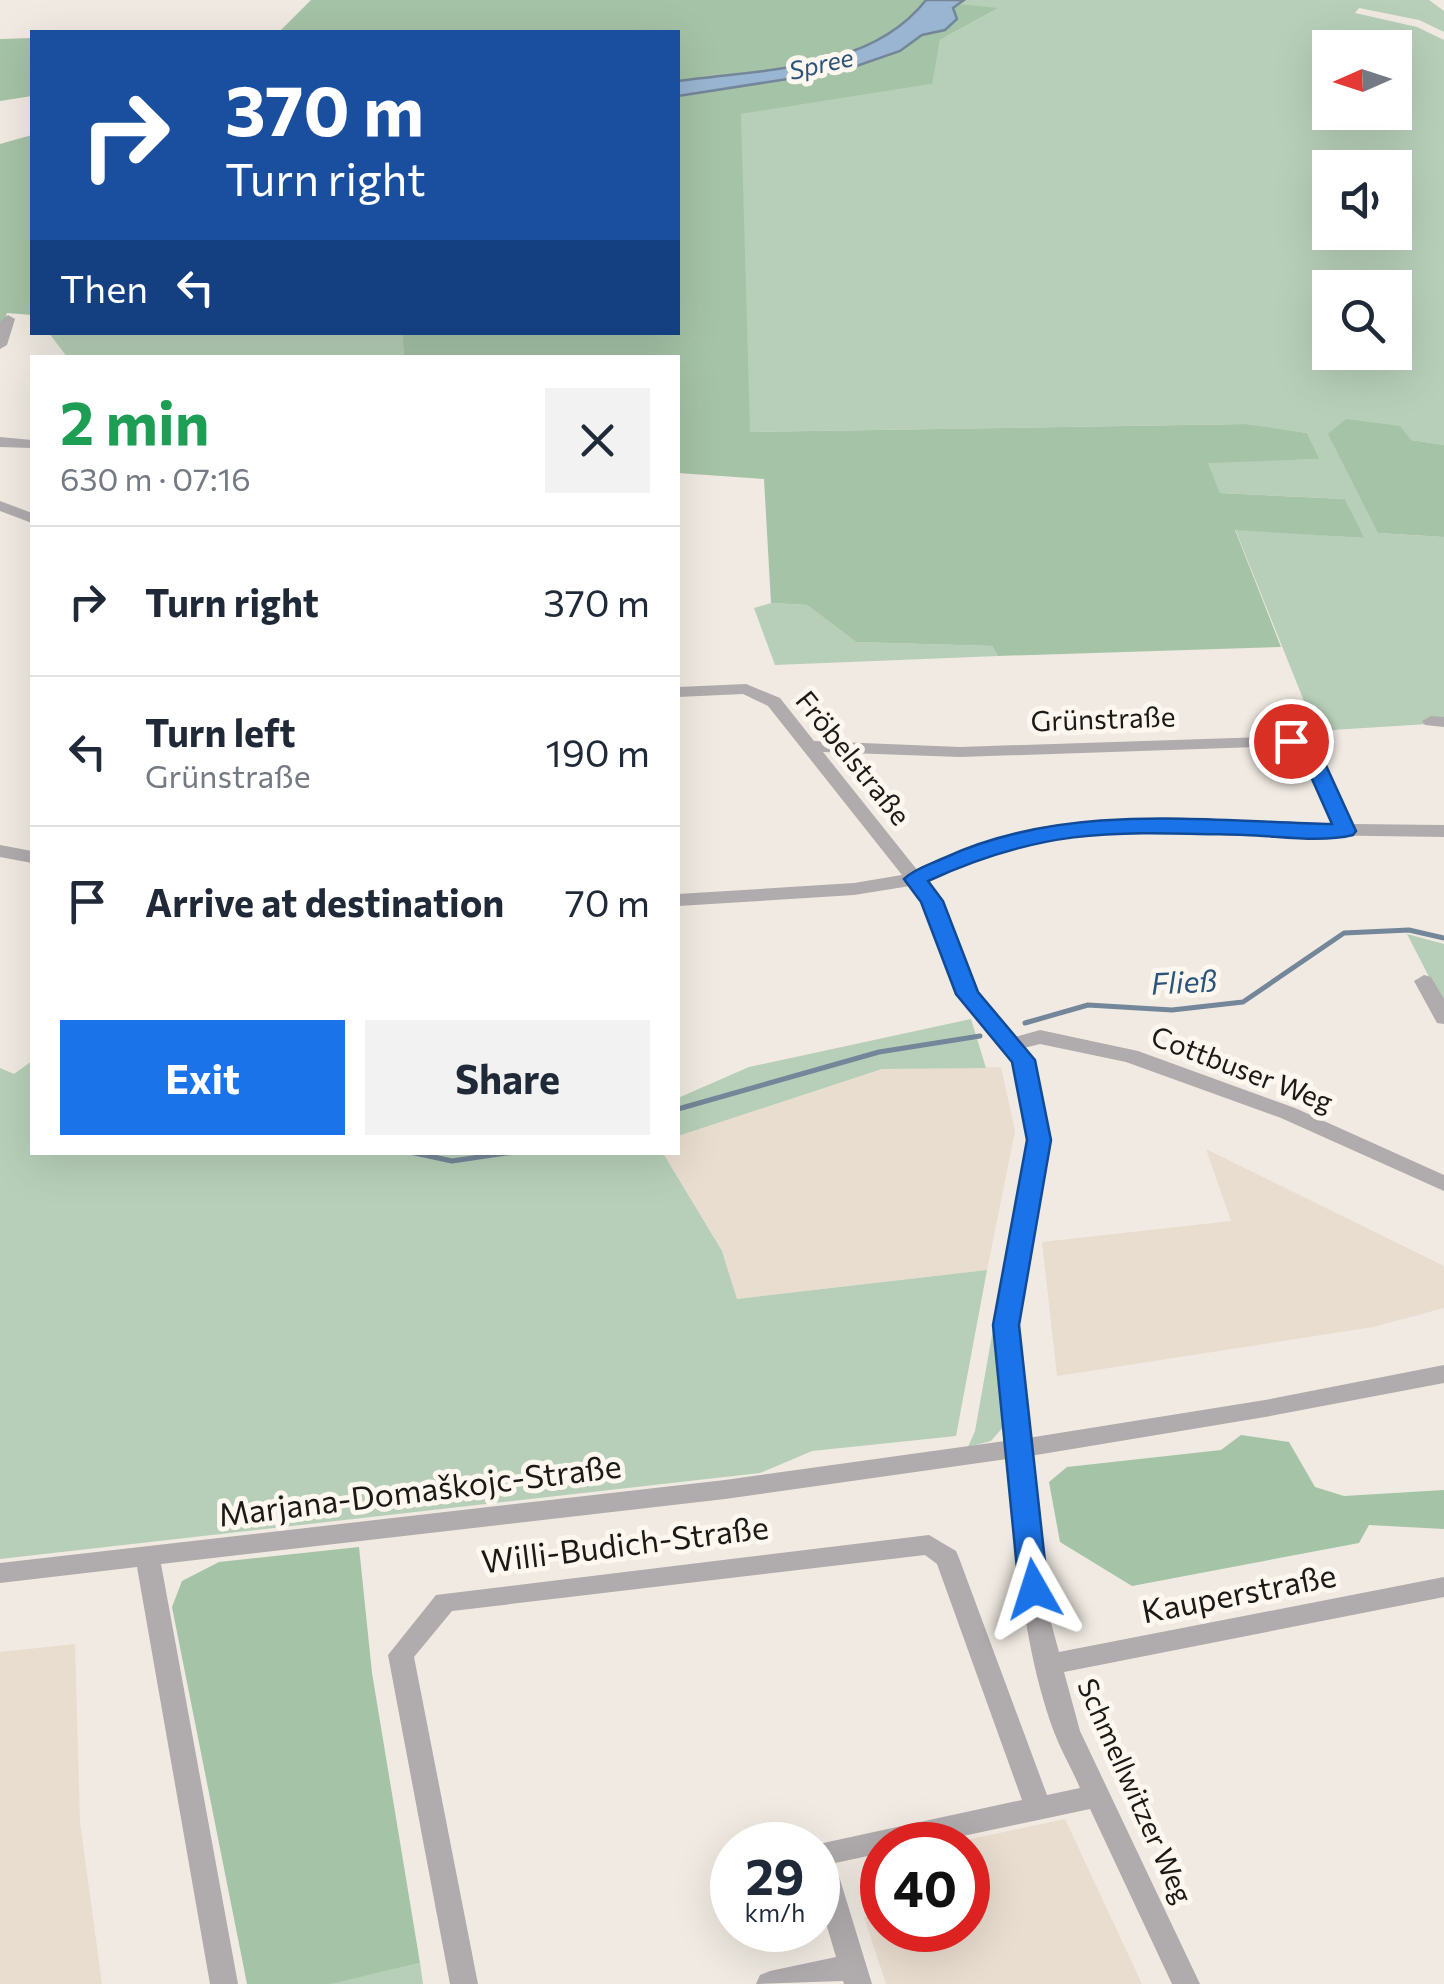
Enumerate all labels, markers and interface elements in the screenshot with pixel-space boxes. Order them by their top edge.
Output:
north arrow [1312,30,1412,130]
map controls [1312,30,1412,370]
water label: Spree [786,41,856,85]
text: 370 m [225,65,424,150]
icon: right [60,70,190,200]
text: Turn right [225,150,426,205]
button: sound [1312,150,1412,250]
icon: left [168,260,223,315]
text: Then [60,264,148,311]
button: search [1312,270,1412,370]
text: 2 min [60,384,209,457]
button: close [545,388,650,493]
text: 630 m · 07:16 [60,458,251,498]
icon: right [60,574,115,629]
text: Turn right [145,578,319,625]
text: 370 m [543,578,650,625]
street label: Fröbelstraße [789,683,918,831]
street label: Grünstraße [1030,698,1176,738]
pin [1249,699,1334,784]
text: Turn left [145,708,296,755]
icon: arrive [1264,714,1319,769]
icon: left [60,724,115,779]
text: 190 m [545,728,650,775]
text: Grünstraße [145,755,311,795]
icon: arrive [60,874,115,929]
text: Arrive at destination [145,878,504,925]
text: 70 m [565,878,650,925]
water label: Fließ [1150,960,1218,1001]
street label: Cottbuser Weg [1147,1018,1338,1118]
button: Exit [60,1020,345,1135]
button: Share [365,1020,650,1135]
street label: Marjana-Domaškojc-Straße [216,1444,623,1534]
street label: Willi-Budich-Straße [479,1506,771,1580]
position arrow [982,1537,1086,1641]
street label: Kauperstraße [1138,1554,1339,1630]
street label: Schmellwitzer Weg [1071,1673,1201,1908]
speed limit sign: 40 [860,1822,990,1952]
text: 29 [745,1844,804,1905]
text: km/h [745,1897,805,1927]

